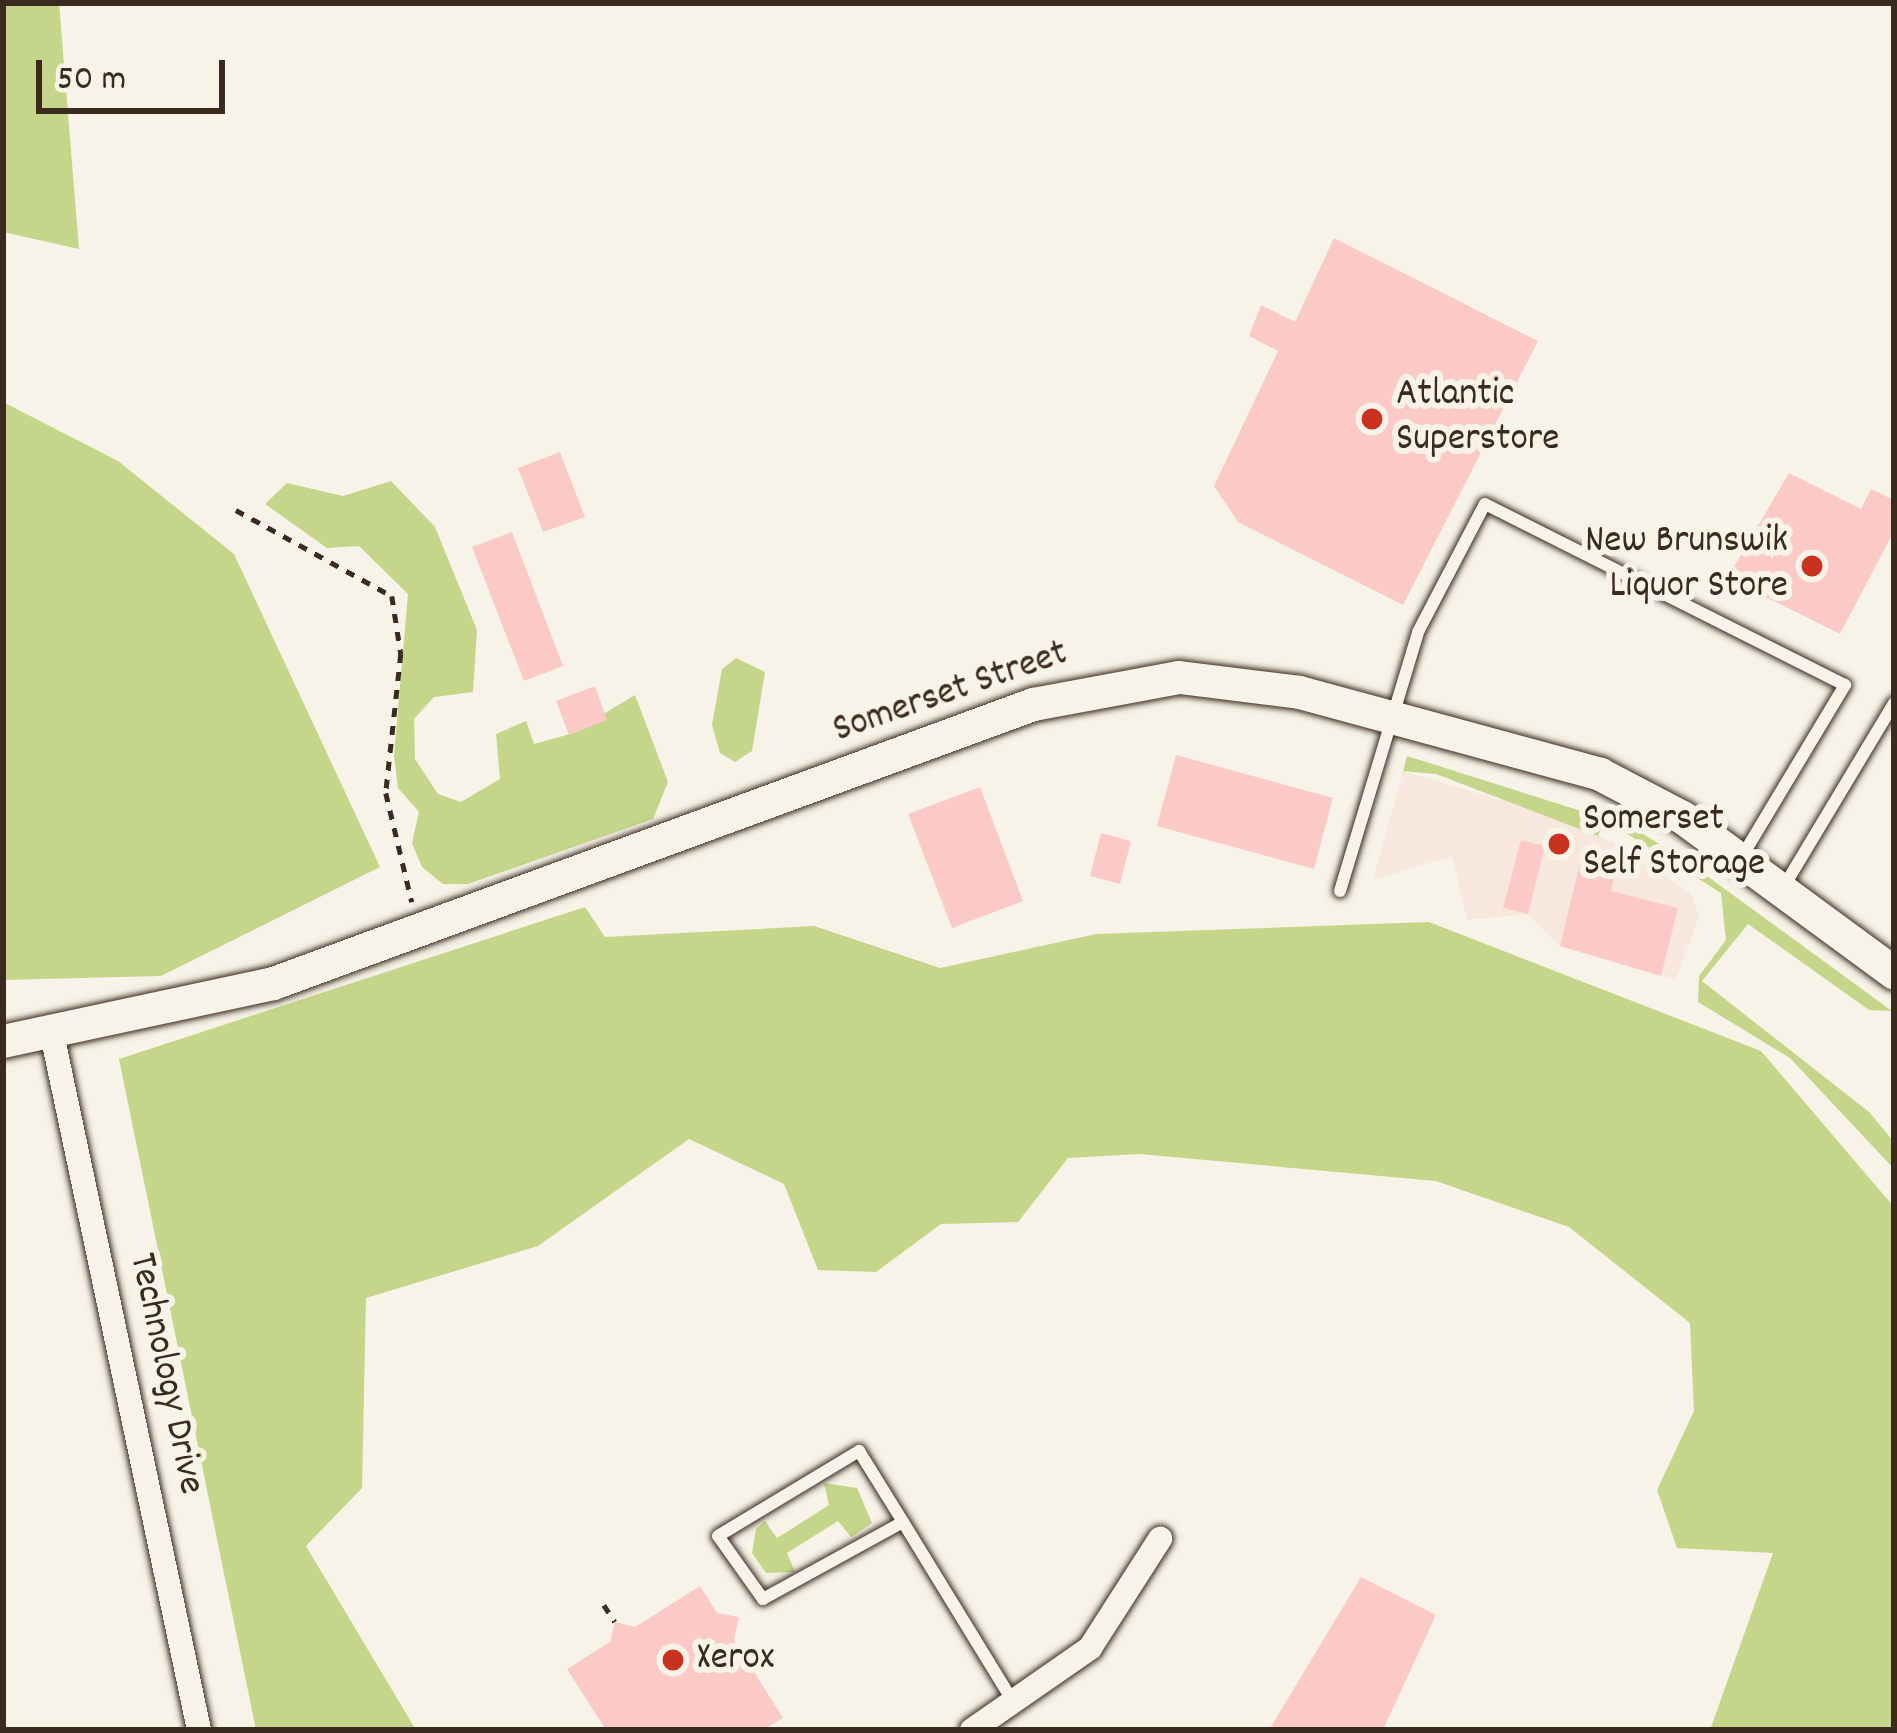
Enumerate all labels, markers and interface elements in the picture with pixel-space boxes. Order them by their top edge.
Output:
scale bar [42,36,231,110]
text: 50 m [57,55,126,107]
place label: Atlantic Superstore [1396,374,1559,465]
marker: Atlantic Superstore [1359,406,1385,432]
place label: New Brunswik Liquor Store [1585,521,1788,612]
marker: New Brunswik Liquor Store [1799,553,1825,579]
street label: Somerset Street [828,632,1074,756]
place label: Somerset Self Storage [1583,799,1765,890]
marker: Somerset Self Storage [1546,831,1572,857]
street label: Technology Drive [116,1249,212,1499]
place label: Xerox [697,1637,774,1683]
marker: Xerox [660,1647,686,1673]

